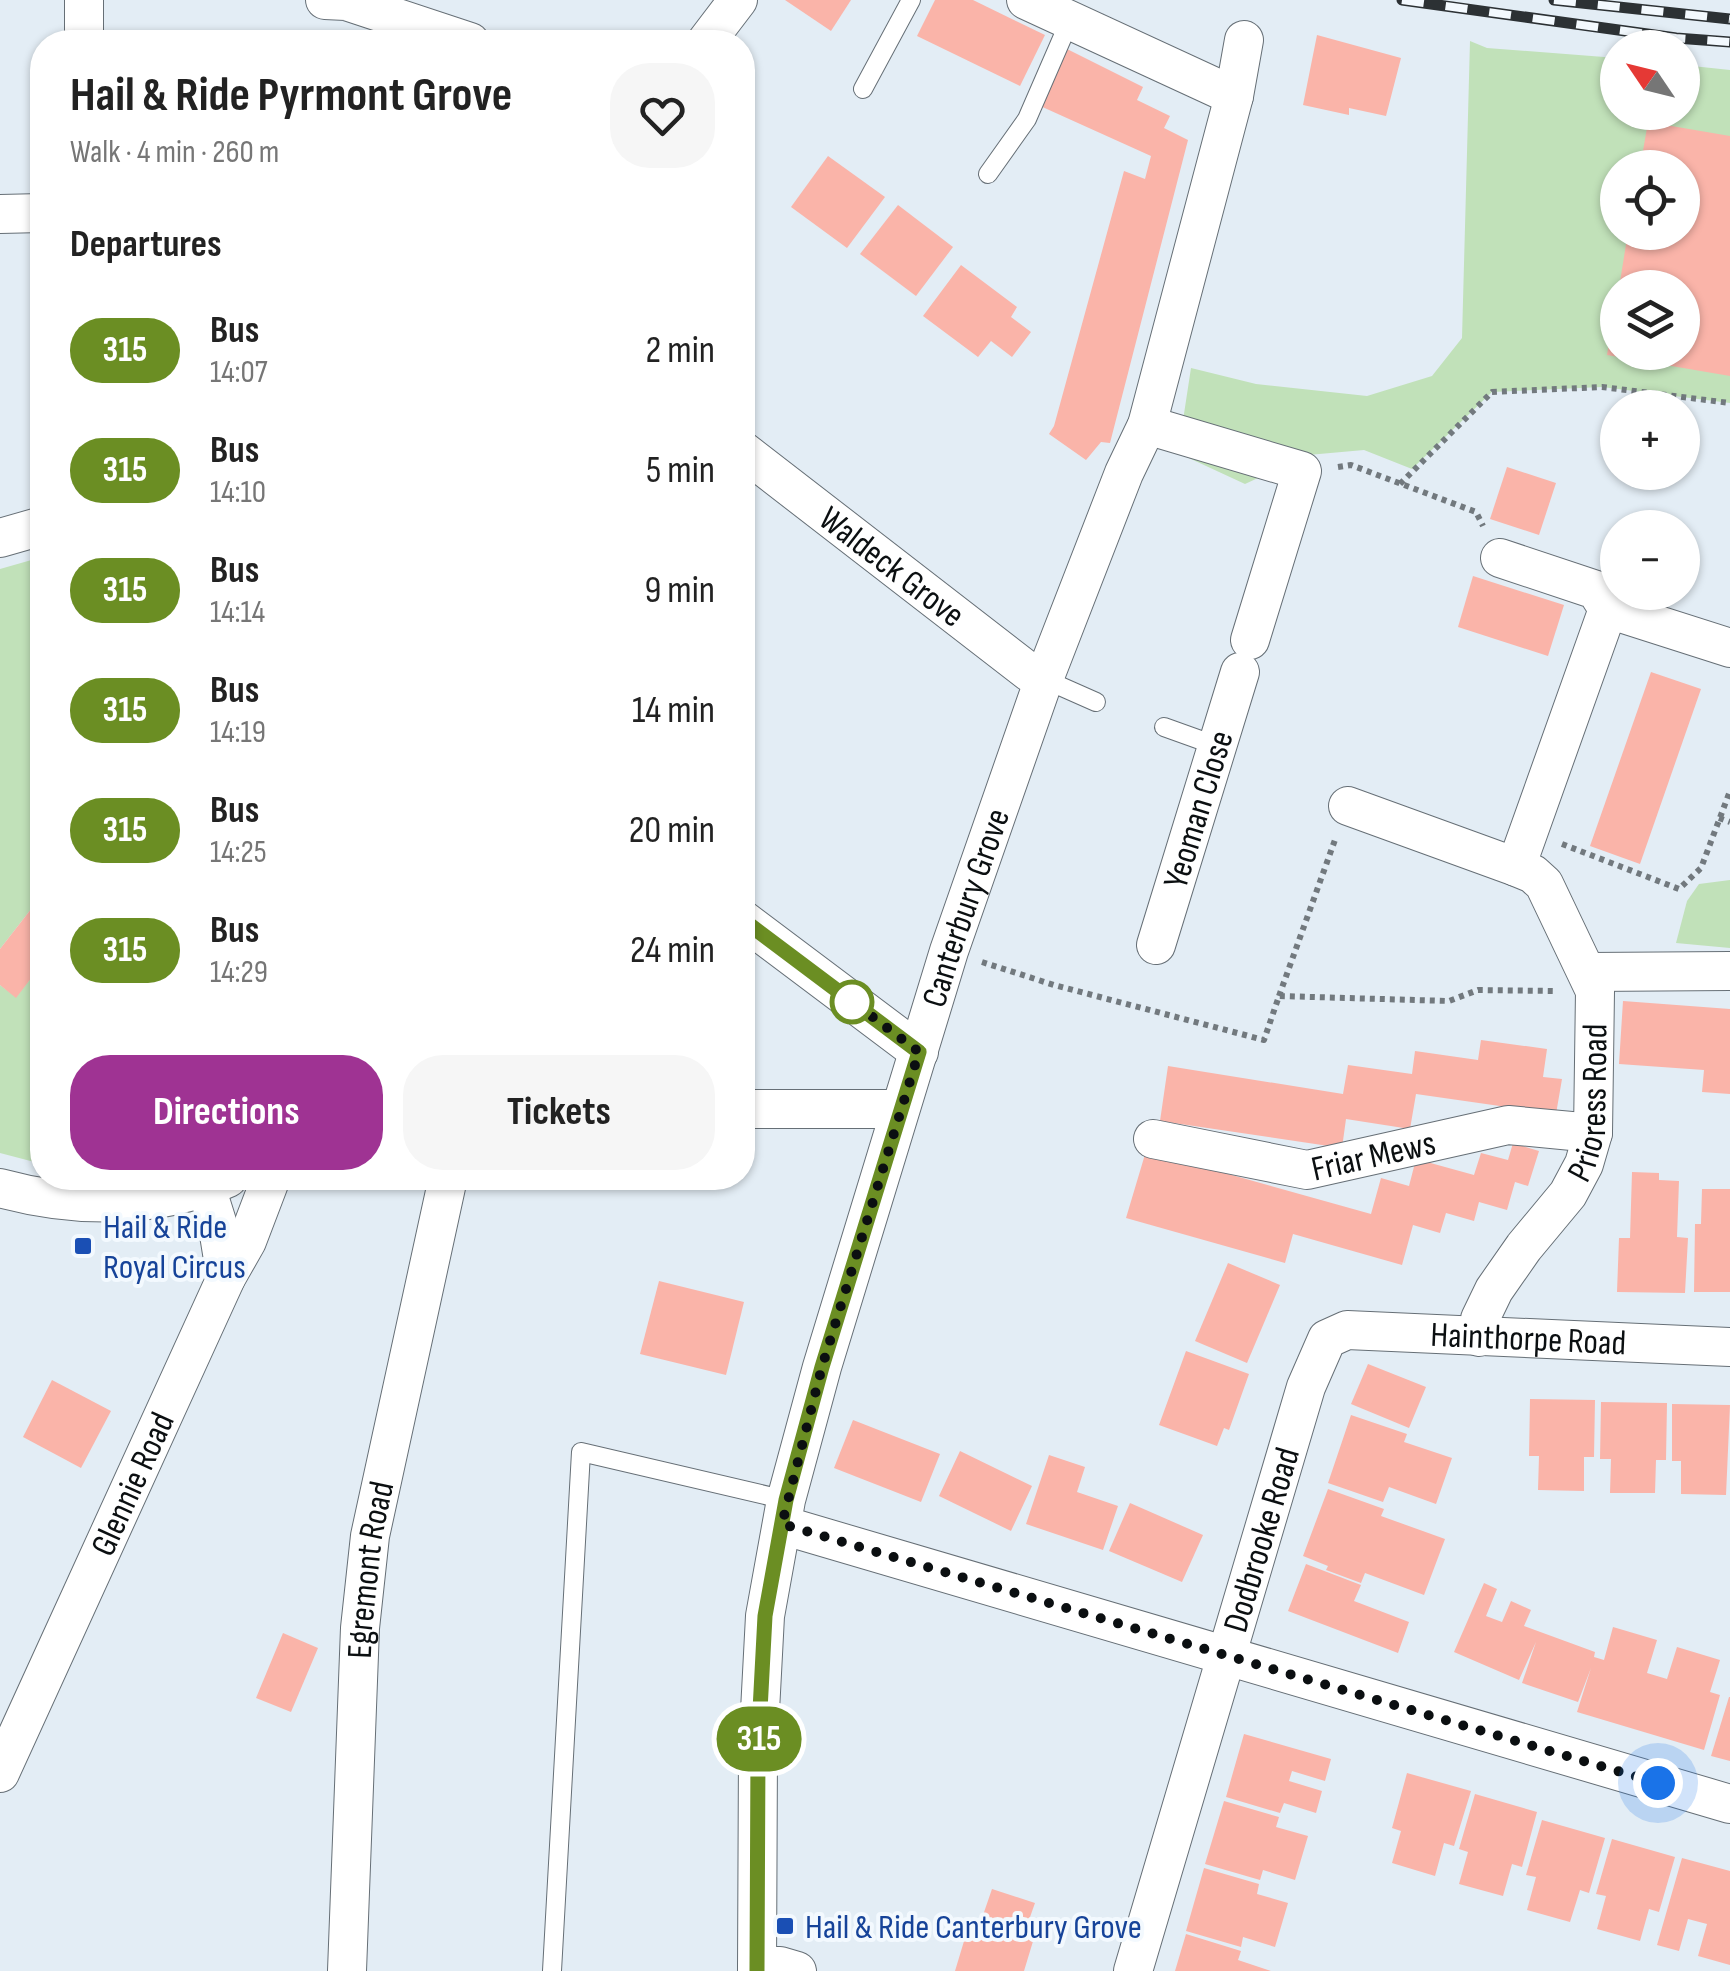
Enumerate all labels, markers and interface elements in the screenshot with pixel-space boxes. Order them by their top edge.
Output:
north arrow [1600,30,1700,130]
map controls [1600,30,1700,610]
button: heart [610,63,715,168]
text: Hail & Ride Pyrmont Grove [70,67,512,124]
text: Walk · 4 min · 260 m [70,133,279,172]
button: locate [1600,150,1700,250]
text: Departures [70,222,222,267]
button: layers [1600,270,1700,370]
text: Bus [210,308,259,353]
text: 2 min [646,328,715,373]
text: 315 [103,329,147,372]
text: 14:07 [210,353,268,392]
button: + [1600,390,1700,490]
text: Bus [210,428,259,473]
text: 5 min [646,448,715,493]
text: 315 [103,449,147,492]
text: 14:10 [210,473,266,512]
street label: Waldeck Grove [810,498,973,637]
button: − [1600,510,1700,610]
text: Bus [210,548,259,593]
text: 9 min [644,568,715,613]
text: 315 [103,569,147,612]
text: 14:14 [210,593,265,632]
text: Bus [210,668,259,713]
text: 14 min [632,688,715,733]
text: 315 [103,689,147,732]
text: 14:19 [210,713,266,752]
street label: Yeoman Close [1155,726,1244,894]
text: Bus [210,788,259,833]
street label: Canterbury Grove [913,803,1020,1012]
text: 20 min [629,808,715,853]
text: 315 [103,809,147,852]
text: 14:25 [210,833,267,872]
text: Bus [210,908,259,953]
text: 24 min [630,928,715,973]
text: 315 [103,929,147,972]
text: 14:29 [210,953,268,992]
unlabelled marker [831,981,873,1023]
street label: Prioress Road [1559,1023,1618,1189]
button: Directions [70,1055,383,1170]
button: Tickets [403,1055,715,1170]
street label: Friar Mews [1307,1122,1440,1191]
place label: Hail & Ride Royal Circus [103,1206,246,1289]
marker: Hail & Ride Royal Circus [72,1235,94,1257]
street label: Hainthorpe Road [1430,1314,1627,1365]
street label: Glennie Road [82,1406,185,1563]
street label: Dodbrooke Road [1215,1443,1310,1637]
street label: Egremont Road [339,1477,404,1660]
line badge: 315 [702,1706,816,1772]
text: 315 [737,1718,781,1761]
your location [1633,1758,1683,1808]
place label: Hail & Ride Canterbury Grove [805,1906,1142,1949]
marker: Hail & Ride Canterbury Grove [774,1915,796,1937]

